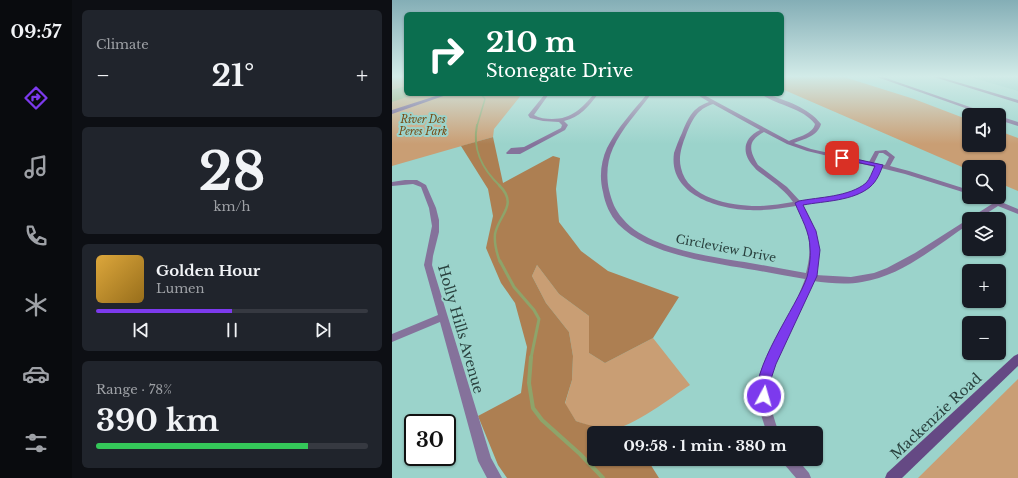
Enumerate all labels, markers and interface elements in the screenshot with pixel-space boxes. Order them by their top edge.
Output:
text: 09:57 [11,21,61,43]
text: 210 m [486,25,576,60]
icon: right [420,28,472,80]
text: Climate [96,36,149,53]
text: 21° [212,57,254,94]
text: Stonegate Drive [486,60,633,82]
text: − [96,62,110,89]
text: + [356,62,368,89]
icon: directions [22,84,50,112]
map controls [962,108,1006,360]
button: sound [962,108,1006,152]
park label: River Des Peres Park [398,113,447,138]
text: 28 [199,140,265,204]
pin [825,141,859,175]
icon: arrive [831,147,853,169]
icon: music [22,153,50,181]
button: search [962,160,1006,204]
text: km/h [214,198,250,215]
button: layers [962,212,1006,256]
icon: phone [22,222,50,250]
street label: Circleview Drive [674,231,778,265]
text: Golden Hour [156,261,260,280]
street label: Holly Hills Avenue [434,262,488,396]
button: + [962,264,1006,308]
text: Lumen [156,280,205,297]
icon: climate [22,291,50,319]
button: − [962,316,1006,360]
icon: previous [130,319,152,341]
icon: pause [221,319,243,341]
icon: next [312,319,334,341]
icon: car [22,360,50,388]
street label: Mackenzie Road [887,369,986,463]
position arrow [743,375,785,417]
text: Range · 78% [96,381,172,398]
text: 390 km [96,402,219,439]
speed limit sign: 30 [404,414,456,466]
icon: filters [22,429,50,457]
text: 09:58 · 1 min · 380 m [624,436,786,455]

